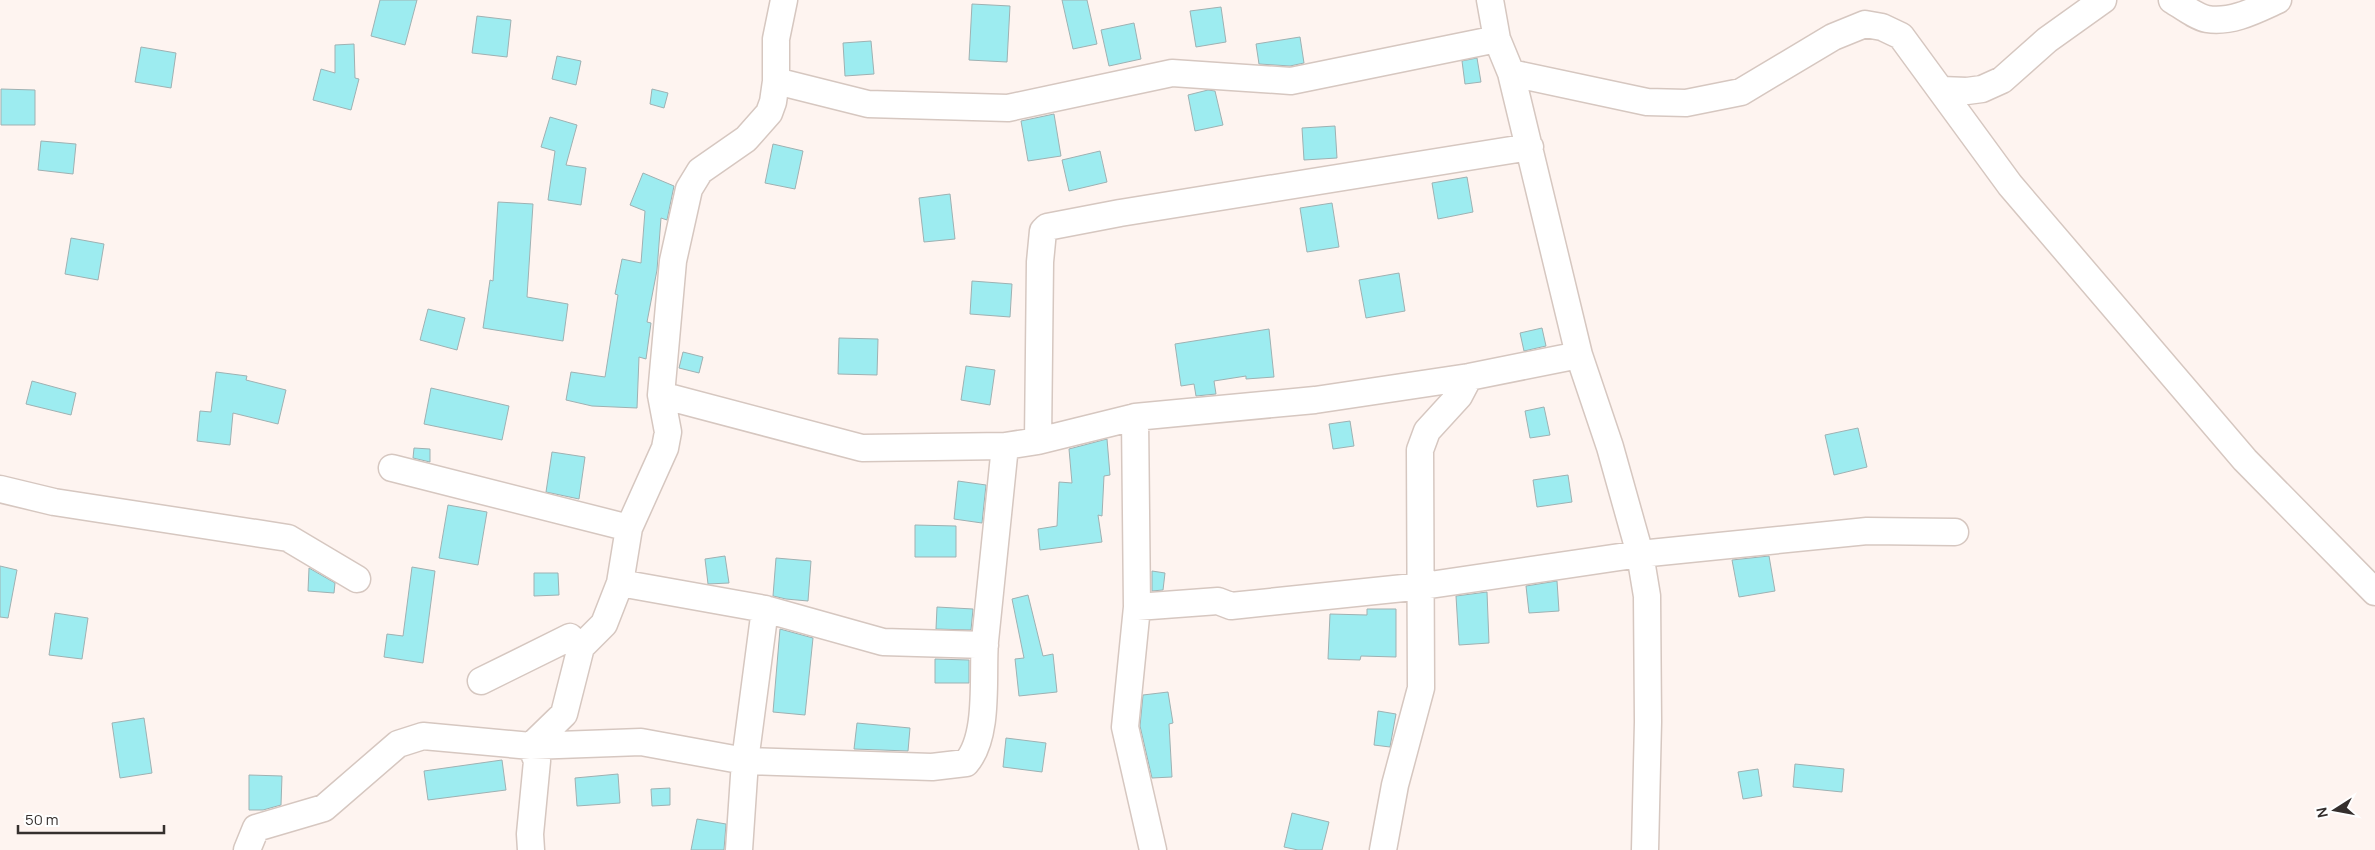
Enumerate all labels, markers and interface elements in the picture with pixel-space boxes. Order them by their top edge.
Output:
north arrow [2310,785,2360,835]
scale bar [18,802,164,834]
text: N [2311,806,2332,819]
text: 50 m [25,809,59,830]

